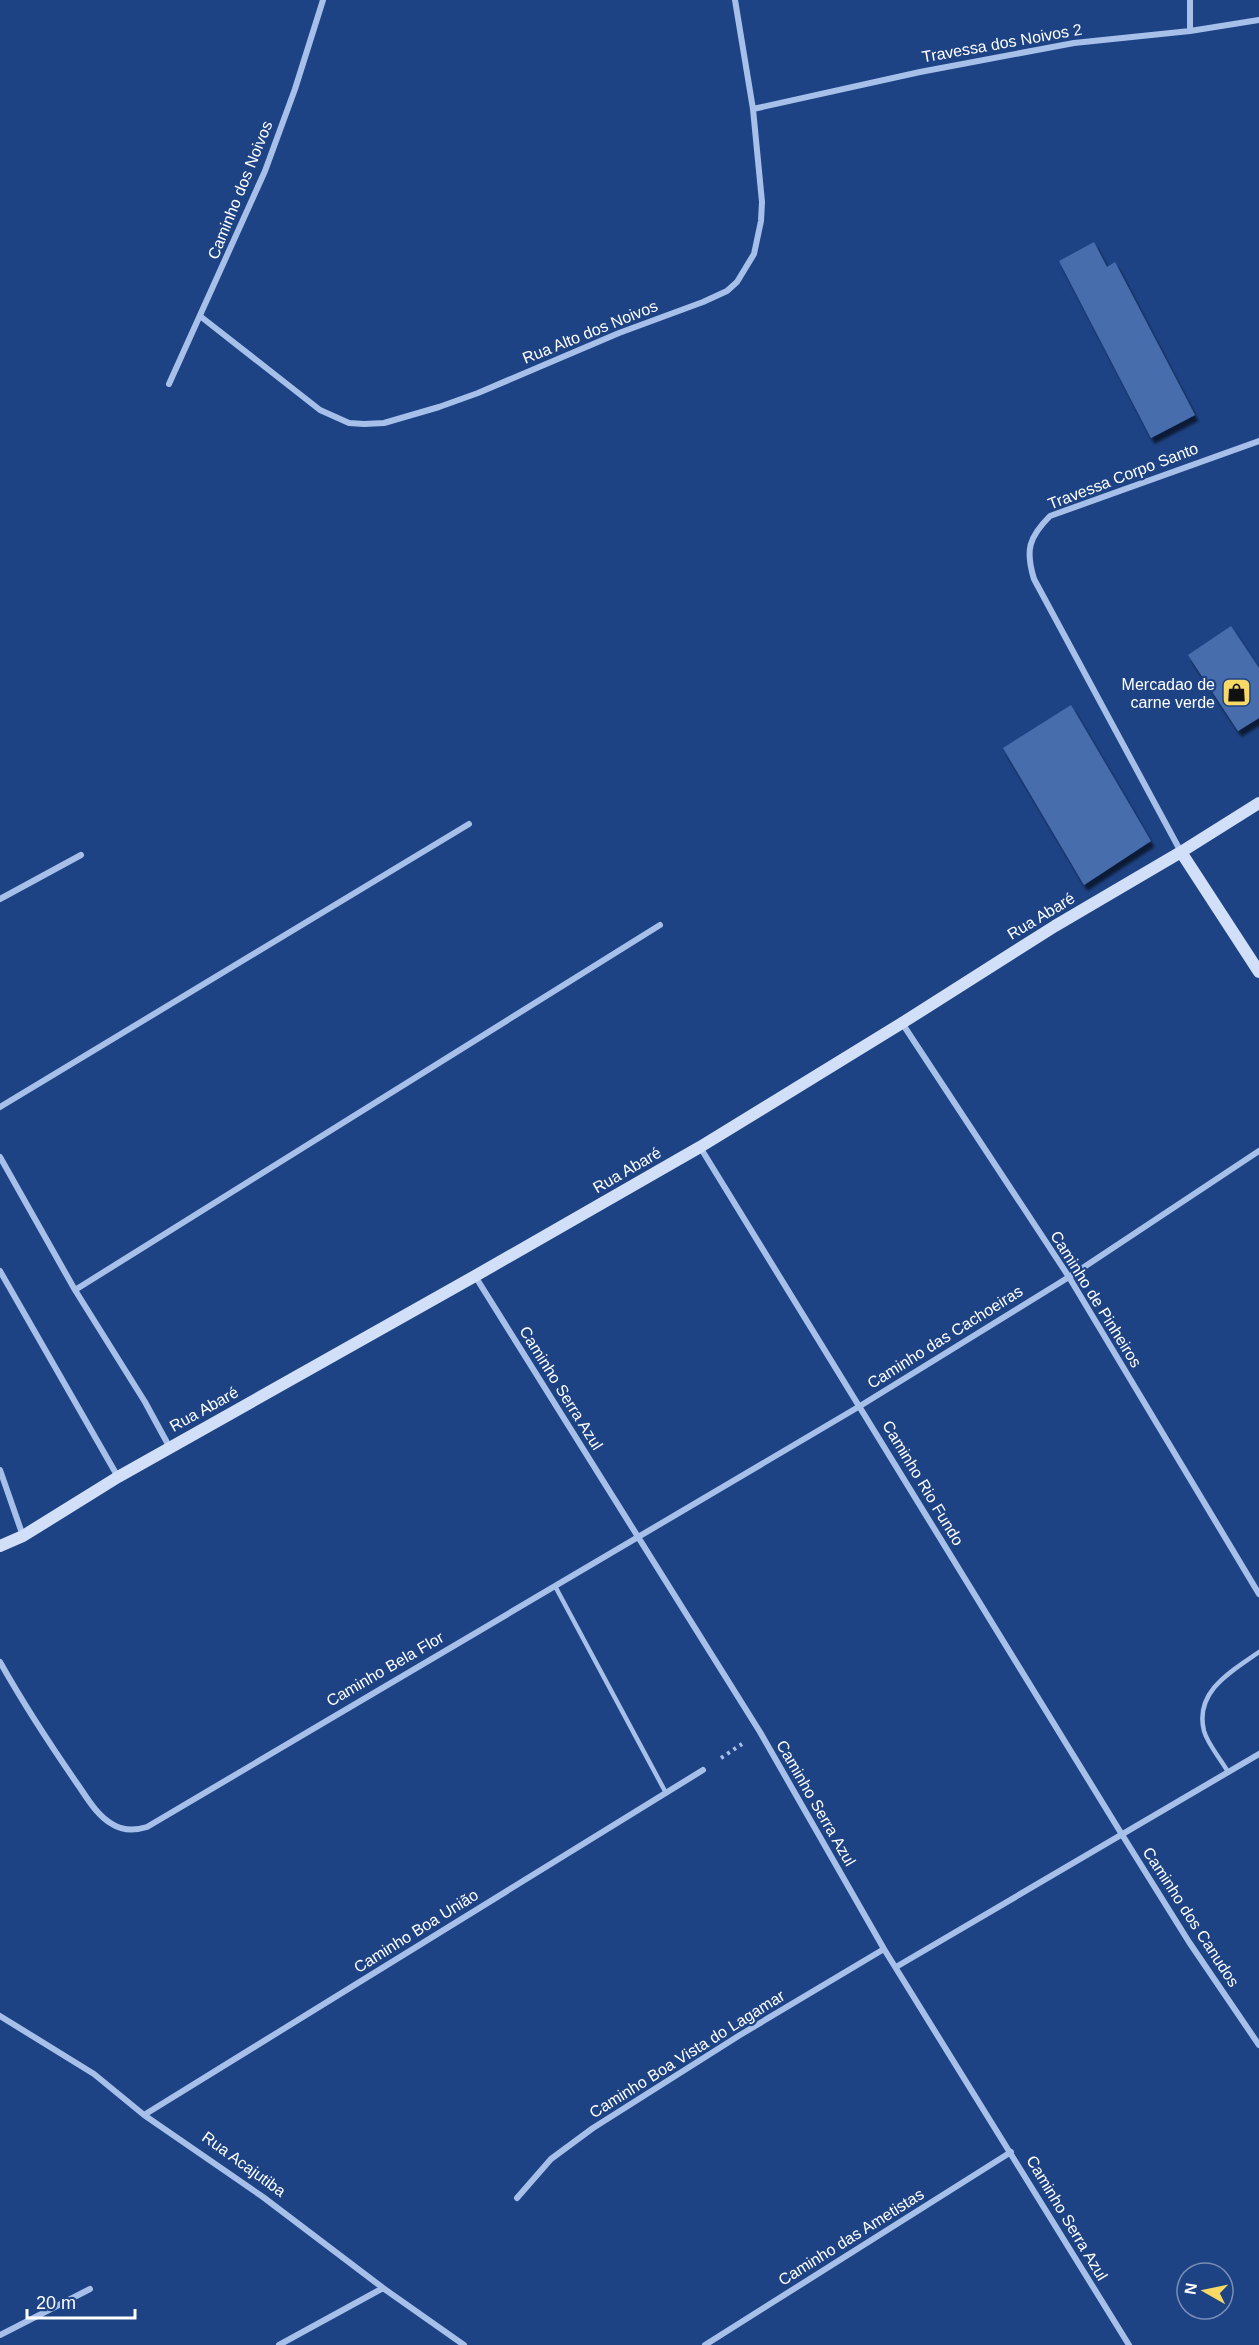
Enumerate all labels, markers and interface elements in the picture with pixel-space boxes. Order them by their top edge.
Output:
street label: Travessa dos Noivos 2 [921,21,1083,65]
street label: Caminho dos Noivos [204,118,276,262]
street label: Rua Alto dos Noivos [520,297,660,367]
street label: Travessa Corpo Santo [1046,439,1201,513]
place label: Mercadao de carne verde [1122,676,1215,711]
shop icon: Mercadao de carne verde [1220,677,1252,709]
street label: Rua Abaré [1004,889,1078,943]
street label: Rua Abaré [590,1144,664,1196]
street label: Caminho de Pinheiros [1047,1228,1145,1370]
street label: Caminho das Cachoeiras [864,1282,1026,1392]
street label: Caminho Serra Azul [516,1323,606,1453]
street label: Rua Abaré [167,1383,241,1435]
street label: Caminho Rio Fundo [879,1418,967,1548]
street label: Caminho Bela Flor [323,1628,447,1709]
street label: Caminho Serra Azul [773,1737,859,1869]
street label: Caminho dos Canudos [1140,1844,1242,1990]
street label: Caminho Boa União [351,1886,481,1976]
street label: Caminho Boa Vista do Lagamar [586,1986,788,2121]
street label: Rua Acajutiba [199,2128,289,2200]
street label: Caminho Serra Azul [1023,2153,1111,2283]
street label: Caminho das Ametistas [775,2185,927,2289]
north arrow [1175,2261,1235,2321]
scale bar [27,2282,135,2320]
text: N [1181,2282,1200,2296]
text: 20 m [36,2293,76,2313]

